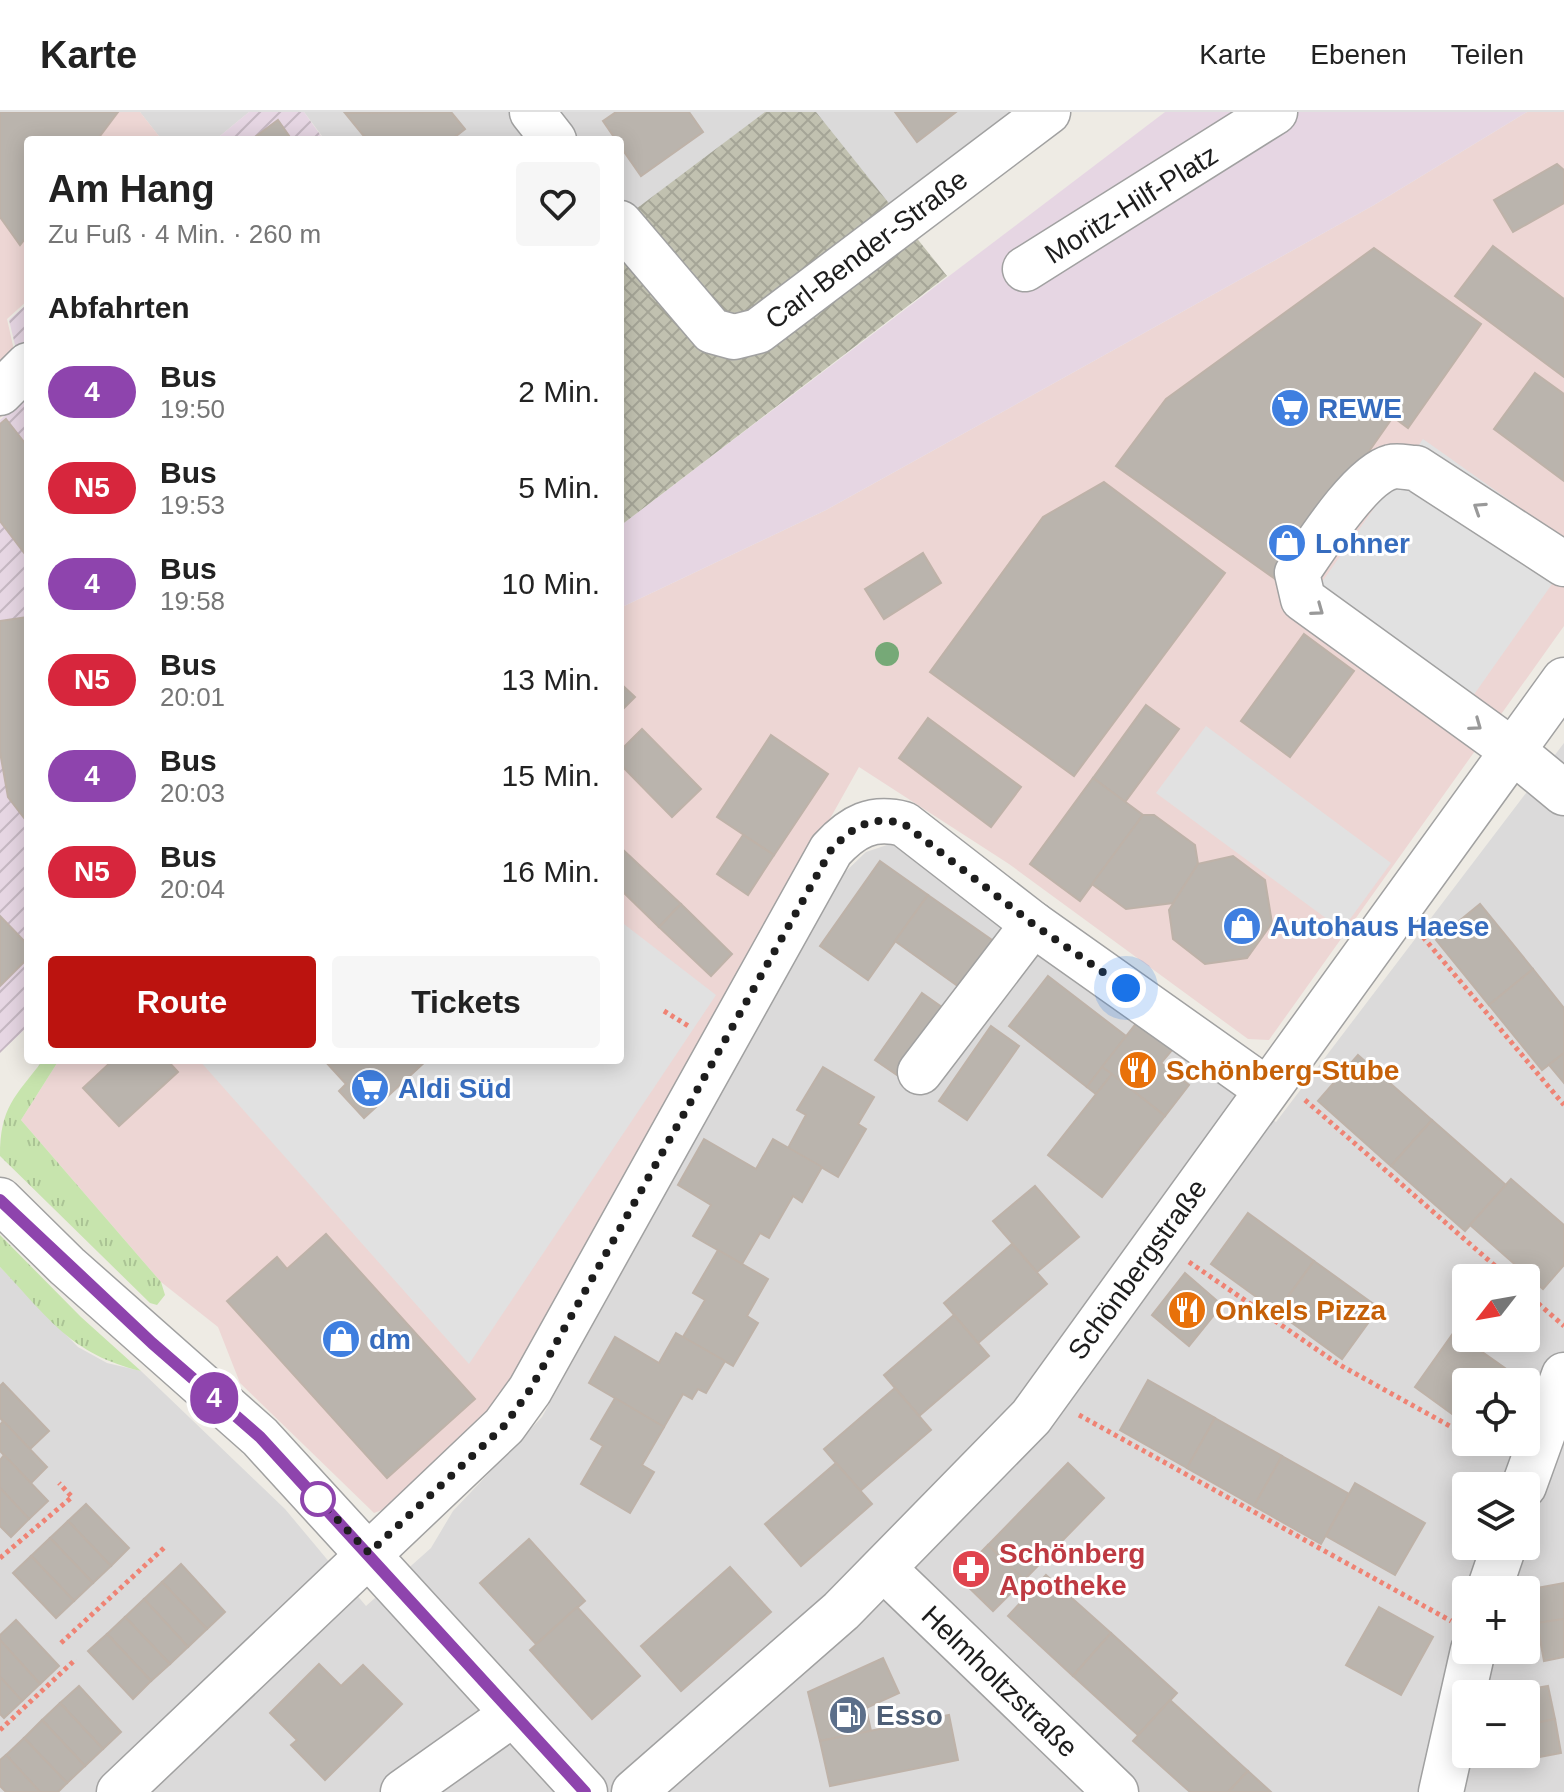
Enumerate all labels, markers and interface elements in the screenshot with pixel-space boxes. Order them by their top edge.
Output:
text: Karte [40,34,137,76]
text: Karte [1199,39,1266,70]
text: Ebenen [1310,39,1407,70]
text: Teilen [1451,39,1524,70]
street label: Moritz-Hilf-Platz [1039,139,1223,270]
button: heart [516,162,600,246]
street label: Carl-Bender-Straße [759,164,973,335]
text: Am Hang [48,168,215,210]
text: Zu Fuß · 4 Min. · 260 m [48,219,321,249]
text: Abfahrten [48,291,190,324]
text: Bus [160,360,217,393]
text: 2 Min. [518,375,600,408]
text: 4 [84,376,100,407]
supermarket icon: REWE [1269,387,1311,429]
place label: REWE [1318,393,1402,424]
text: 19:50 [160,394,225,424]
text: Bus [160,456,217,489]
text: 5 Min. [518,471,600,504]
text: N5 [74,472,110,503]
text: 19:53 [160,490,225,520]
one-way arrow [1473,503,1488,518]
shop icon: Lohner [1266,522,1308,564]
place label: Lohner [1315,528,1410,559]
text: Bus [160,552,217,585]
text: 10 Min. [502,567,600,600]
text: 4 [84,568,100,599]
text: 19:58 [160,586,225,616]
one-way arrow [1309,600,1323,614]
text: Bus [160,648,217,681]
text: 13 Min. [502,663,600,696]
text: N5 [74,664,110,695]
text: 20:01 [160,682,225,712]
one-way arrow [1468,715,1482,729]
text: Bus [160,744,217,777]
text: 15 Min. [502,759,600,792]
text: 4 [84,760,100,791]
text: 20:03 [160,778,225,808]
text: Bus [160,840,217,873]
text: 16 Min. [502,855,600,888]
text: N5 [74,856,110,887]
text: 20:04 [160,874,225,904]
shop icon: Autohaus Haese [1221,905,1263,947]
place label: Autohaus Haese [1270,911,1489,942]
button: Route [48,956,316,1048]
button: Tickets [332,956,600,1048]
your location [1106,968,1146,1008]
restaurant icon: Schönberg-Stube [1117,1049,1159,1091]
place label: Schönberg-Stube [1166,1055,1399,1086]
supermarket icon: Aldi Süd [349,1067,391,1109]
place label: Aldi Süd [398,1073,512,1104]
street label: Schönbergstraße [1062,1173,1213,1365]
north arrow [1452,1264,1540,1352]
map controls [1452,1264,1540,1768]
restaurant icon: Onkels Pizza [1166,1289,1208,1331]
place label: Onkels Pizza [1215,1295,1387,1326]
shop icon: dm [320,1318,362,1360]
place label: dm [369,1324,411,1355]
button: locate [1452,1368,1540,1456]
line badge: 4 [188,1372,240,1424]
text: 4 [206,1382,222,1413]
button: layers [1452,1472,1540,1560]
unlabelled marker [301,1482,335,1516]
place label: Schönberg Apotheke [999,1538,1145,1601]
pharmacy icon: Schönberg Apotheke [950,1548,992,1590]
button: + [1452,1576,1540,1664]
street label: Helmholtzstraße [916,1599,1084,1763]
button: − [1452,1680,1540,1768]
fuel station icon: Esso [827,1694,869,1736]
place label: Esso [876,1700,943,1731]

